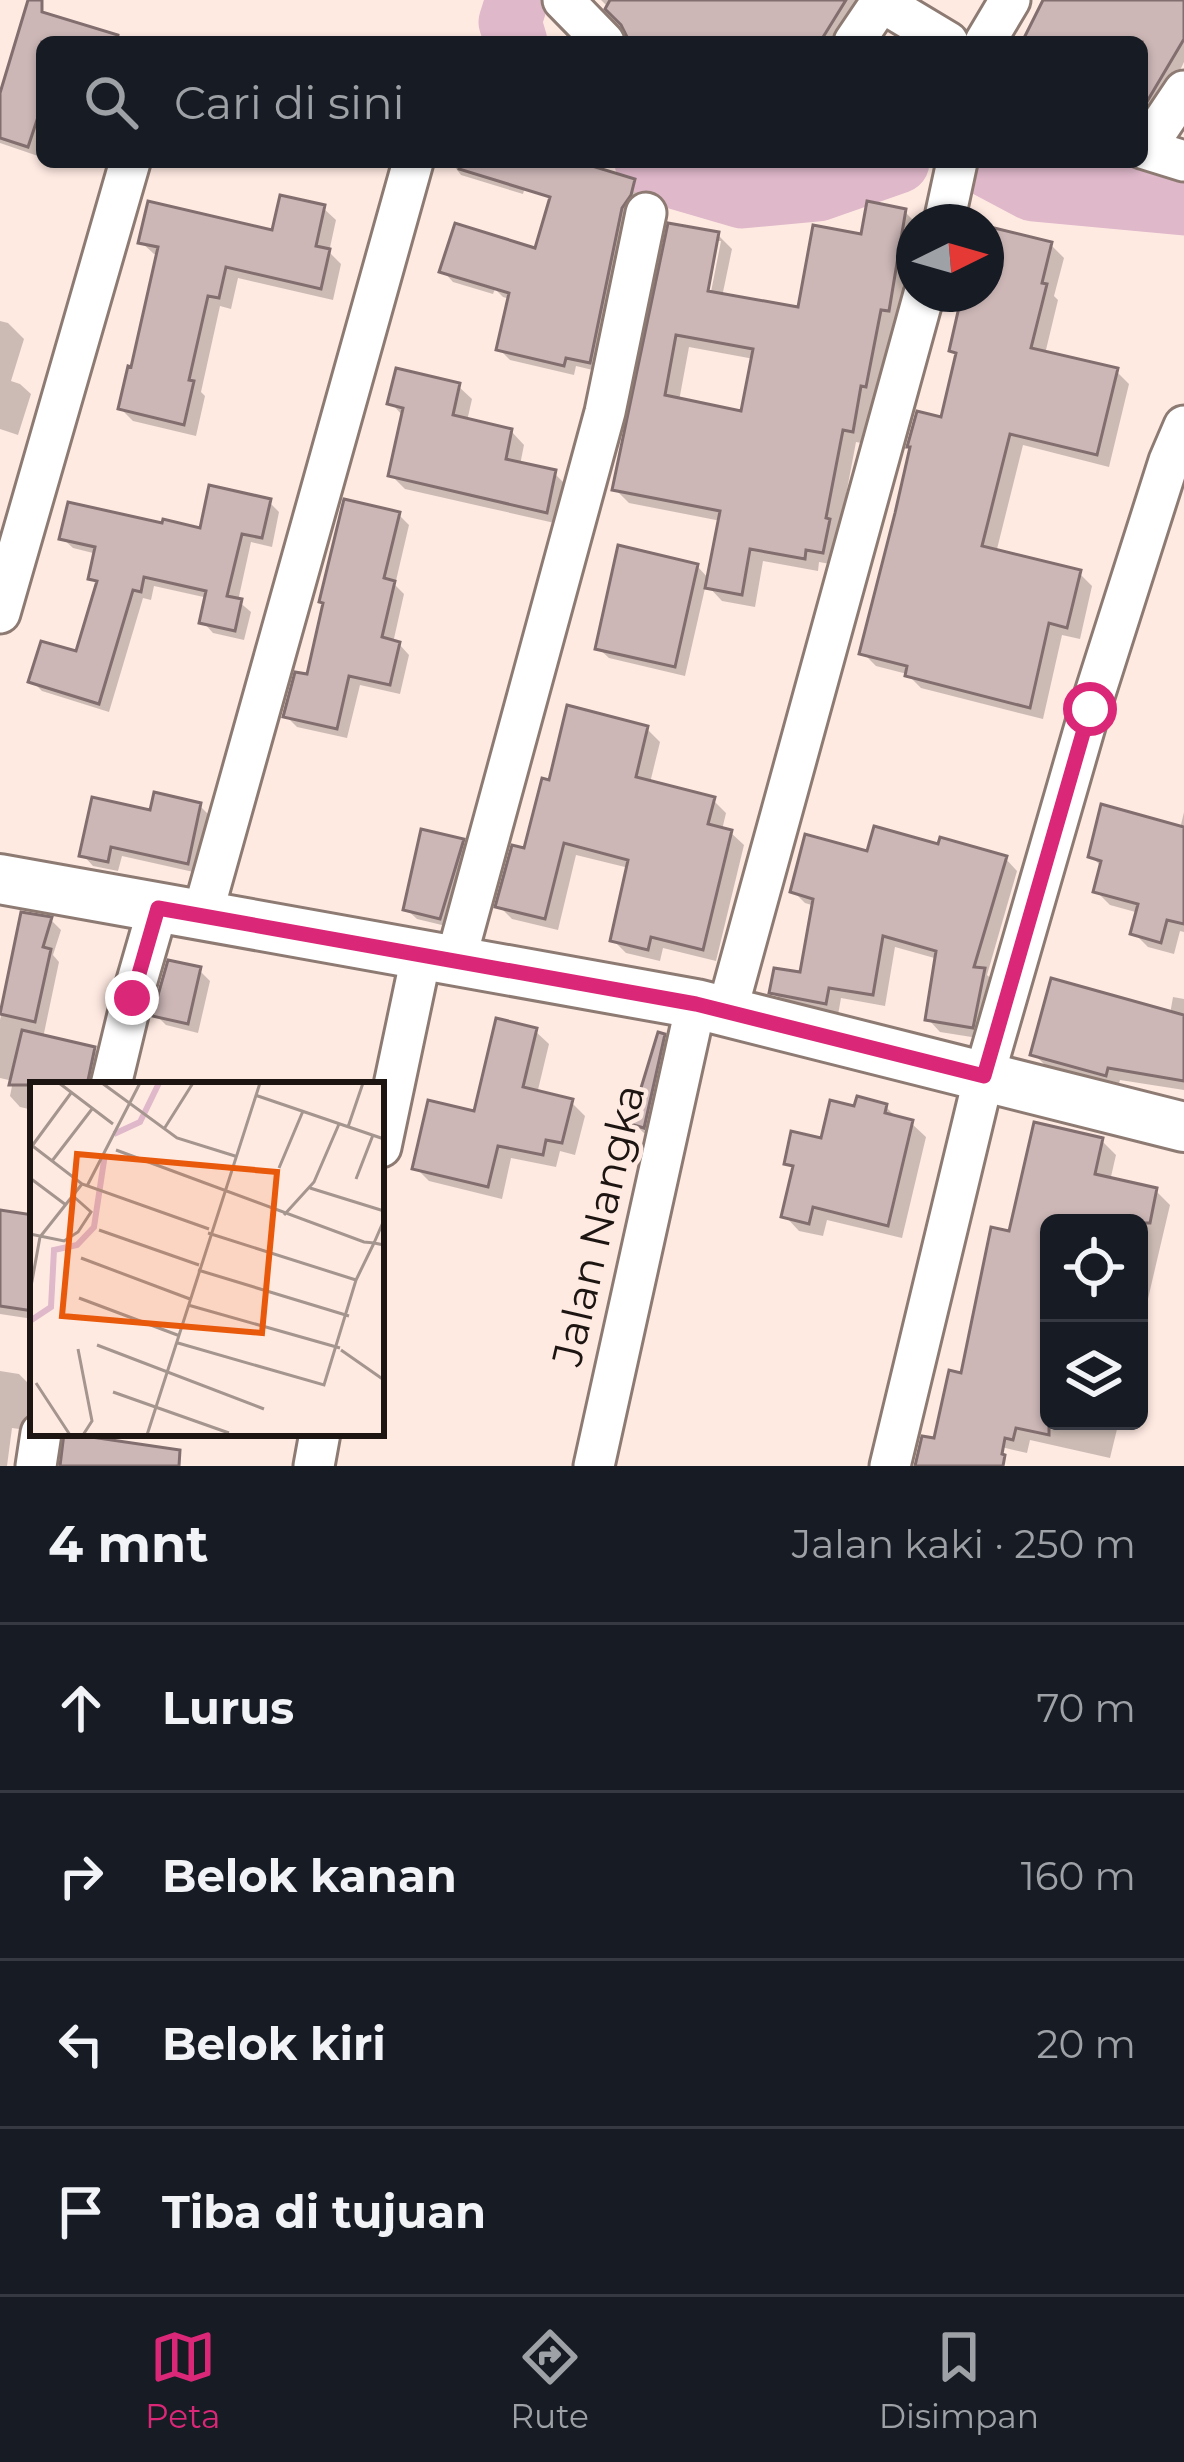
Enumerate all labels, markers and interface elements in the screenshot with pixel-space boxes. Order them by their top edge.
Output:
search box [36,36,1148,168]
icon: search [78,69,144,135]
text: Cari di sini [174,75,405,130]
north arrow [896,204,1004,312]
route start [1063,682,1117,736]
route end [105,971,159,1025]
street label: Jalan Nangka [540,1079,656,1372]
inset map [30,1082,384,1436]
map controls [1040,1214,1148,1430]
button: locate [1040,1214,1148,1322]
button: layers [1040,1322,1148,1430]
text: 4 mnt [48,1513,209,1575]
text: Jalan kaki · 250 m [792,1520,1136,1568]
icon: ahead [48,1675,114,1741]
text: Lurus [162,1680,294,1735]
text: 70 m [1036,1684,1136,1732]
icon: right [48,1843,114,1909]
text: Belok kanan [162,1848,457,1903]
text: 160 m [1021,1852,1136,1900]
icon: left [48,2011,114,2077]
text: Belok kiri [162,2016,386,2071]
text: 20 m [1037,2020,1136,2068]
icon: arrive [48,2179,114,2245]
text: Tiba di tujuan [162,2184,486,2239]
tab: Peta [145,2324,220,2436]
tab: Rute [510,2324,589,2436]
tab: Disimpan [879,2324,1039,2436]

